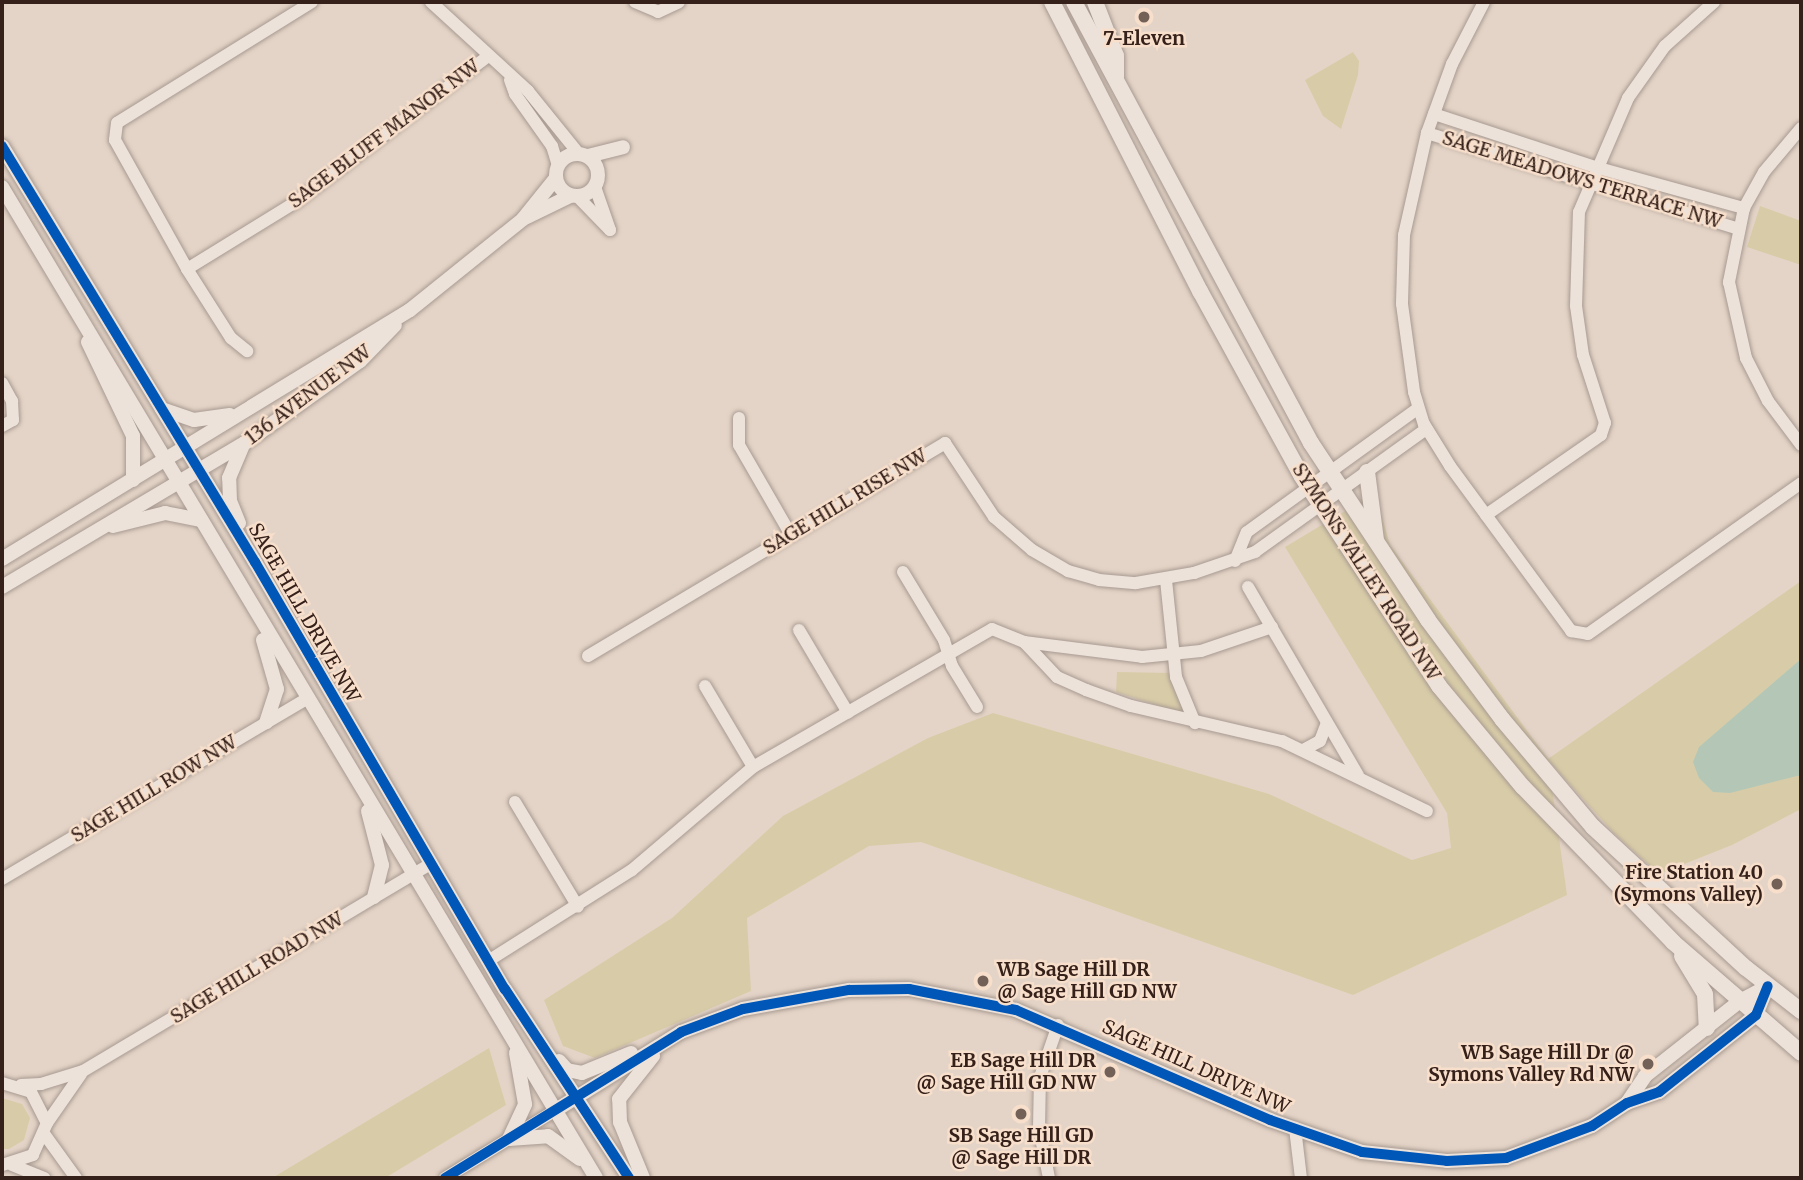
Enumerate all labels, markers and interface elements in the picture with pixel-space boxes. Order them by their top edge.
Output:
marker: 7-Eleven [1136,9,1152,25]
place label: 7-Eleven [1103,28,1185,50]
street label: SAGE BLUFF MANOR NW [284,55,484,213]
street label: SAGE MEADOWS TERRACE NW [1439,127,1725,233]
street label: 136 AVENUE NW [241,340,375,450]
street label: SAGE HILL RISE NW [759,444,931,560]
street label: SYMONS VALLEY ROAD NW [1287,459,1445,685]
street label: SAGE HILL DRIVE NW [243,519,365,707]
street label: SAGE HILL ROW NW [67,731,241,847]
place label: Fire Station 40 (Symons Valley) [1614,862,1763,906]
marker: Fire Station 40 (Symons Valley) [1769,876,1785,892]
street label: SAGE HILL ROAD NW [166,907,348,1029]
place label: WB Sage Hill DR @ Sage Hill GD NW [997,959,1177,1003]
marker: WB Sage Hill DR @ Sage Hill GD NW [975,973,991,989]
street label: SAGE HILL DRIVE NW [1099,1015,1293,1119]
place label: WB Sage Hill Dr @ Symons Valley Rd NW [1428,1042,1634,1086]
place label: EB Sage Hill DR @ Sage Hill GD NW [916,1050,1096,1094]
marker: WB Sage Hill Dr @ Symons Valley Rd NW [1640,1056,1656,1072]
marker: EB Sage Hill DR @ Sage Hill GD NW [1102,1064,1118,1080]
marker: SB Sage Hill GD @ Sage Hill DR [1013,1106,1029,1122]
place label: SB Sage Hill GD @ Sage Hill DR [949,1125,1093,1169]

